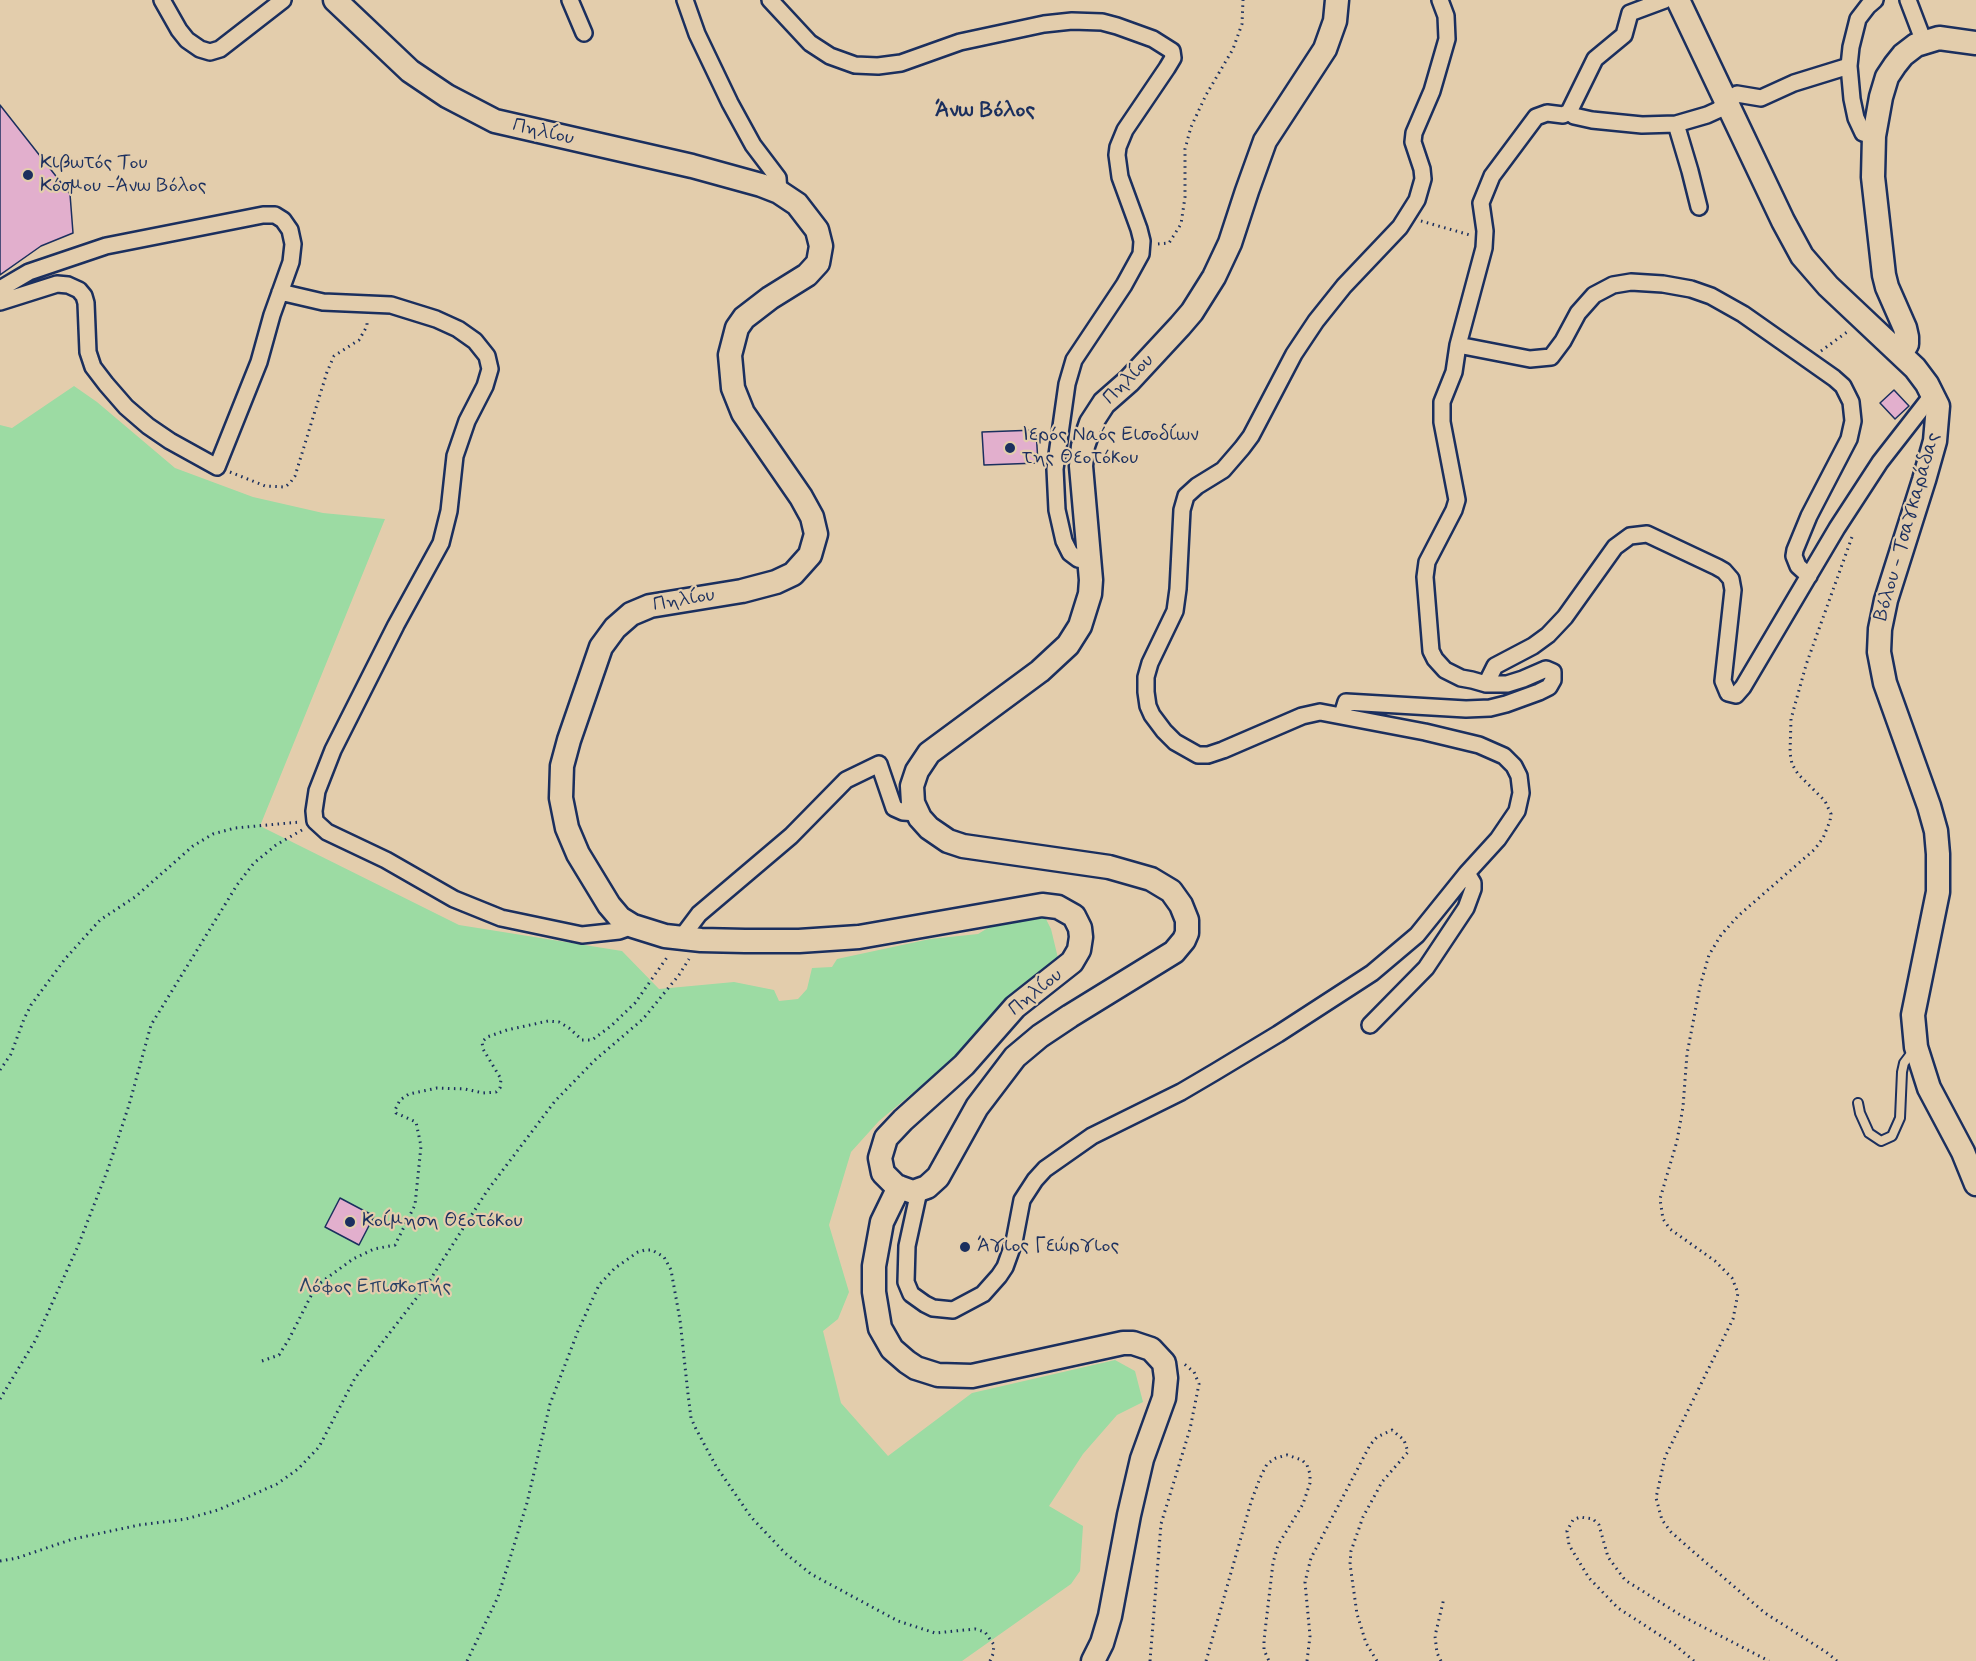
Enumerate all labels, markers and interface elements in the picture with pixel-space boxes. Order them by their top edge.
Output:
district label: Άνω Βόλος [935,98,1035,124]
street label: Πηλίου [510,114,576,152]
place label: Κιβωτός Του Κόσμου -Άνω Βόλος [40,152,207,199]
marker: Κιβωτός Του Κόσμου -Άνω Βόλος [21,168,35,182]
street label: Πηλίου [1098,349,1160,411]
place label: Ιερός Ναός Εισοδίων της Θεοτόκου [1022,424,1199,471]
street label: Βόλου - Τσαγκαράδας [1870,430,1946,624]
marker: Ιερός Ναός Εισοδίων της Θεοτόκου [1003,441,1017,455]
street label: Πηλίου [651,584,717,618]
street label: Πηλίου [1004,964,1068,1022]
place label: Κοίμηση Θεοτόκου [362,1210,522,1234]
marker: Κοίμηση Θεοτόκου [343,1215,357,1229]
place label: Άγιος Γεώργιος [977,1235,1119,1259]
marker: Άγιος Γεώργιος [958,1240,972,1254]
park label: Λόφος Επισκοπής [299,1276,451,1300]

